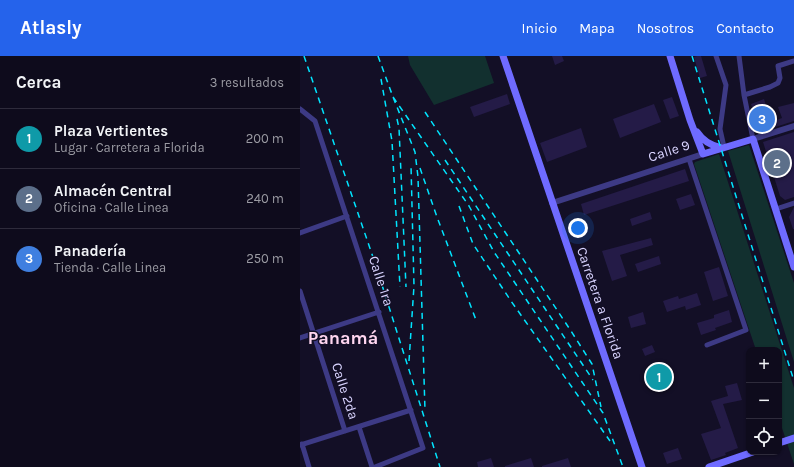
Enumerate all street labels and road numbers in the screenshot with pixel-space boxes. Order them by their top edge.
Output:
street label: Calle 9 [646,136,692,166]
street label: Carretera a Florida [573,245,627,361]
street label: Calle 1ra [365,254,397,308]
street label: Calle 2da [328,360,362,422]

